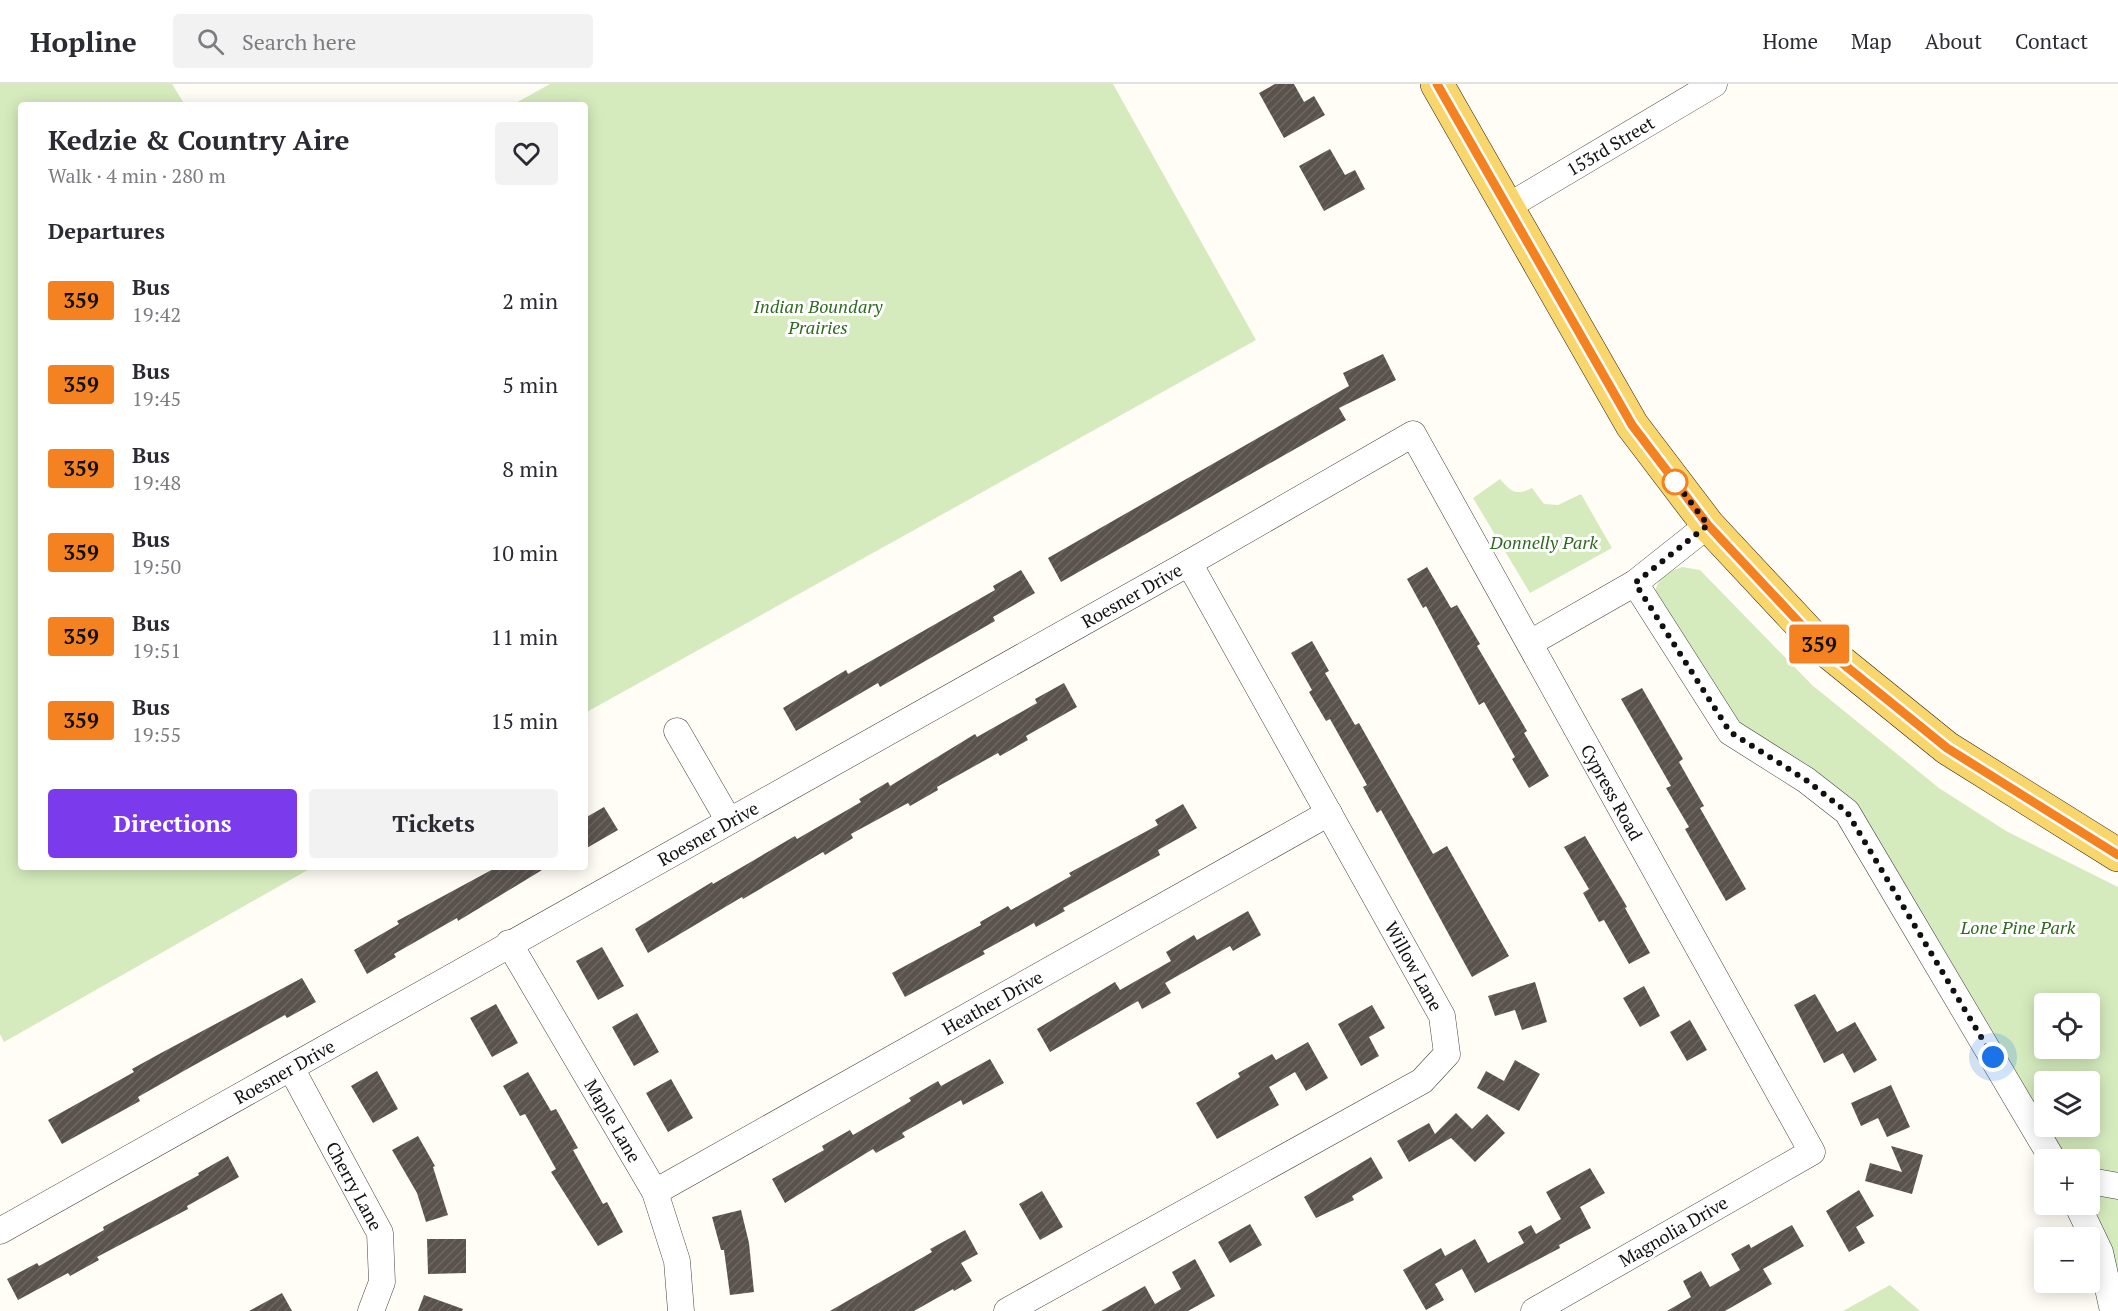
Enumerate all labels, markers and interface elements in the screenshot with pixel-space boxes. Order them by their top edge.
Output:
search box [173,14,593,68]
text: Hopline [30,23,137,60]
icon: search [194,25,227,58]
text: Search here [242,27,356,56]
text: Home [1762,27,1818,55]
text: Map [1851,27,1892,55]
text: About [1925,27,1982,55]
text: Contact [2015,27,2088,55]
street label: 153rd Street [1562,110,1659,181]
text: Kedzie & Country Aire [48,121,350,158]
button: heart [495,122,558,185]
text: Walk · 4 min · 280 m [48,162,226,189]
text: Departures [48,216,165,245]
text: Bus [132,272,170,301]
text: 359 [63,286,99,314]
text: 2 min [502,286,558,315]
park label: Indian Boundary Prairies [753,294,883,339]
text: 19:42 [132,301,181,328]
text: Bus [132,356,170,385]
text: 359 [63,370,99,398]
text: 5 min [502,370,558,399]
text: 19:45 [132,385,181,412]
text: Bus [132,440,170,469]
text: 359 [63,454,99,482]
text: 8 min [502,454,558,483]
text: 19:48 [132,469,181,496]
unlabelled marker [1662,469,1688,495]
text: Bus [132,524,170,553]
park label: Donnelly Park [1489,530,1598,554]
text: 359 [63,538,99,566]
text: 10 min [491,538,558,567]
text: 19:50 [132,553,181,580]
street label: Roesner Drive [1077,557,1186,633]
text: Bus [132,608,170,637]
text: 359 [63,622,99,650]
text: 11 min [491,622,558,651]
line badge: 359 [1784,624,1854,664]
text: 359 [1801,630,1837,658]
text: 19:51 [132,637,181,664]
text: Bus [132,692,170,721]
text: 359 [63,706,99,734]
text: 15 min [491,706,558,735]
text: 19:55 [132,721,181,748]
street label: Cypress Road [1576,740,1648,845]
button: Directions [48,789,297,858]
button: Tickets [309,789,558,858]
street label: Roesner Drive [653,795,763,871]
park label: Lone Pine Park [1960,915,2076,939]
street label: Willow Lane [1380,917,1448,1015]
street label: Heather Drive [938,964,1047,1040]
map controls [2034,993,2100,1293]
button: locate [2034,993,2100,1059]
street label: Roesner Drive [230,1033,339,1109]
your location [1978,1042,2008,1072]
button: layers [2034,1071,2100,1137]
street label: Maple Lane [579,1075,647,1167]
street label: Cherry Lane [321,1137,388,1235]
button: + [2034,1149,2100,1215]
street label: Magnolia Drive [1614,1190,1732,1272]
button: − [2034,1227,2100,1293]

